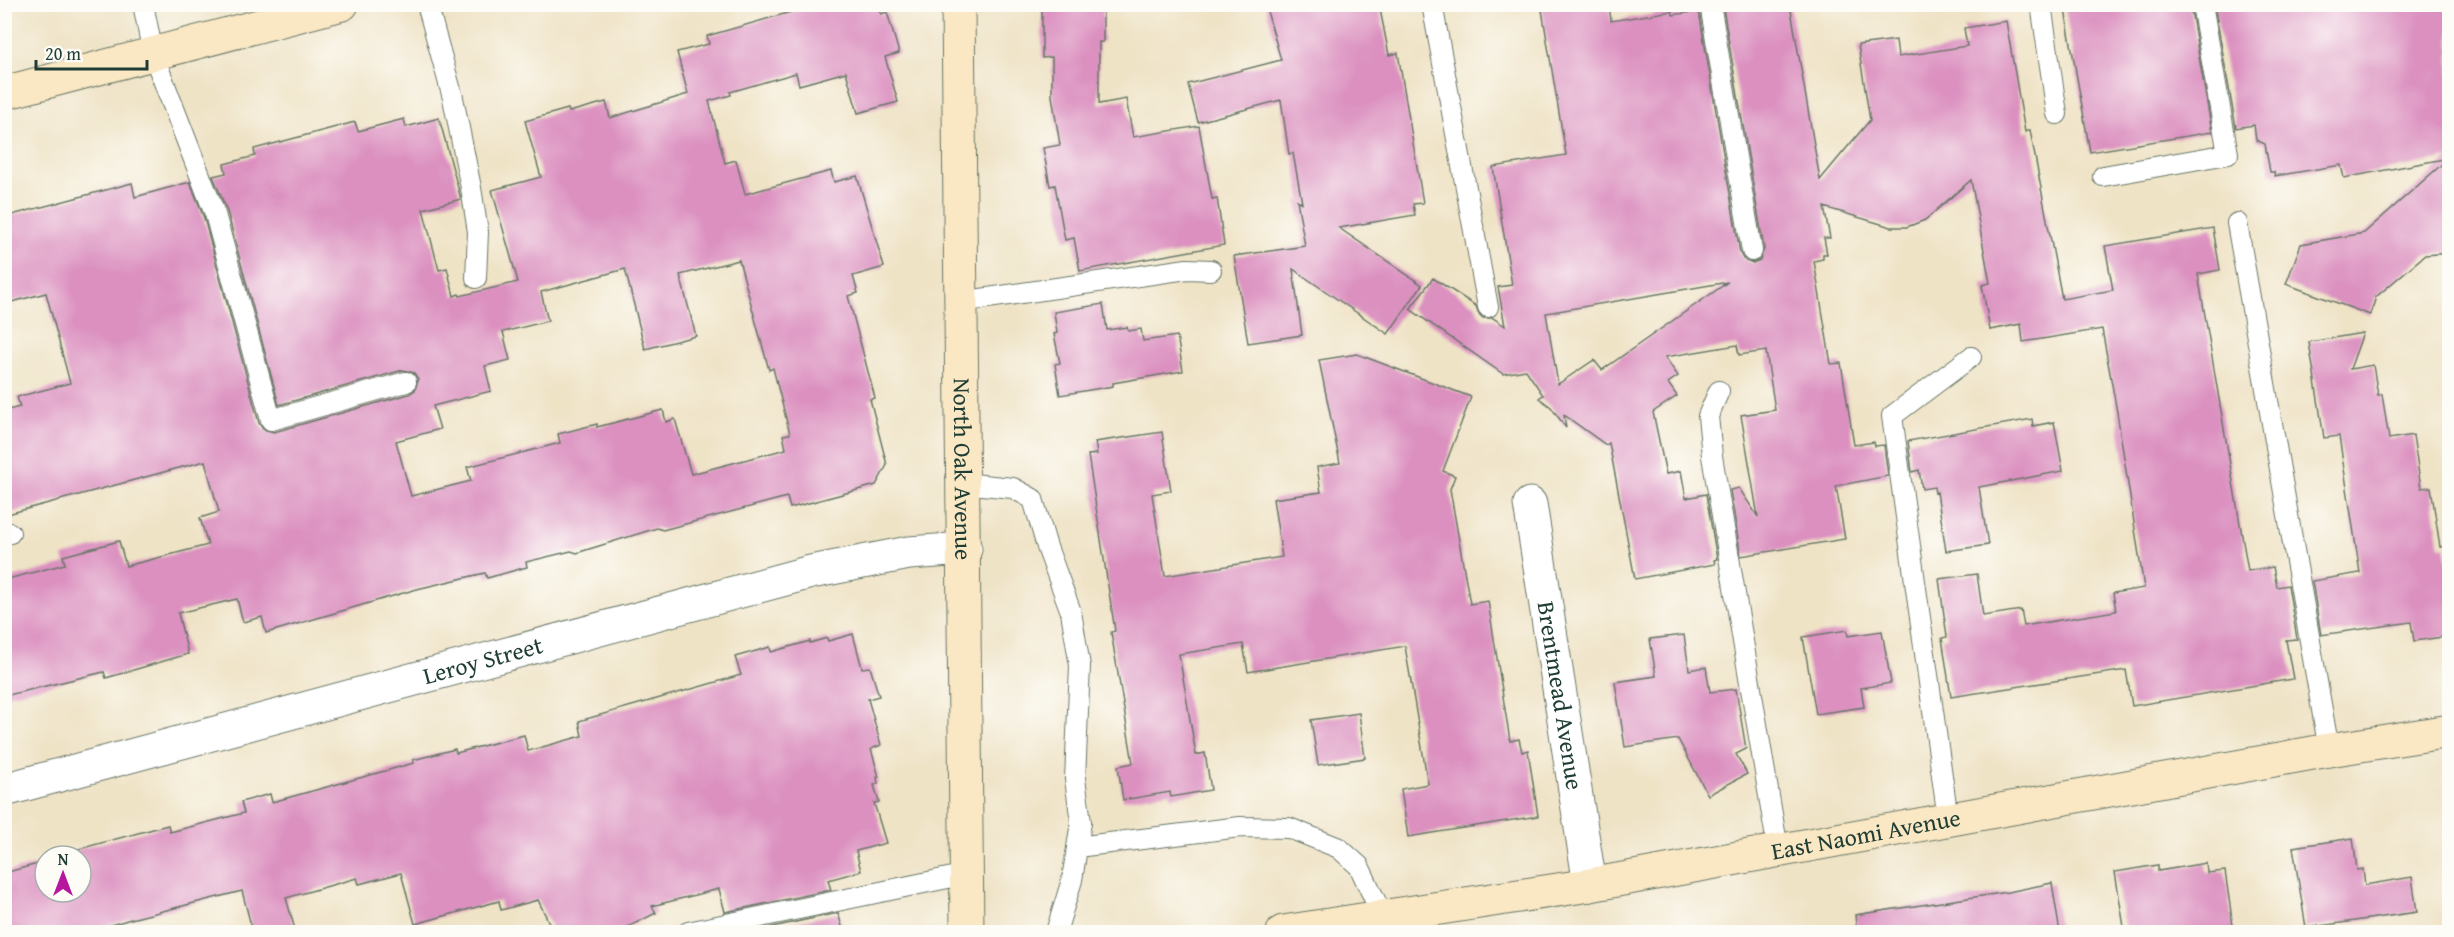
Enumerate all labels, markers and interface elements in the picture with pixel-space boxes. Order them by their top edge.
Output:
scale bar [36,33,147,71]
text: 20 m [45,40,81,67]
street label: North Oak Avenue [945,378,981,560]
street label: Brentmead Avenue [1529,599,1593,792]
street label: Leroy Street [419,627,547,693]
street label: East Naomi Avenue [1768,800,1963,869]
north arrow [33,844,93,904]
text: N [58,847,69,871]

